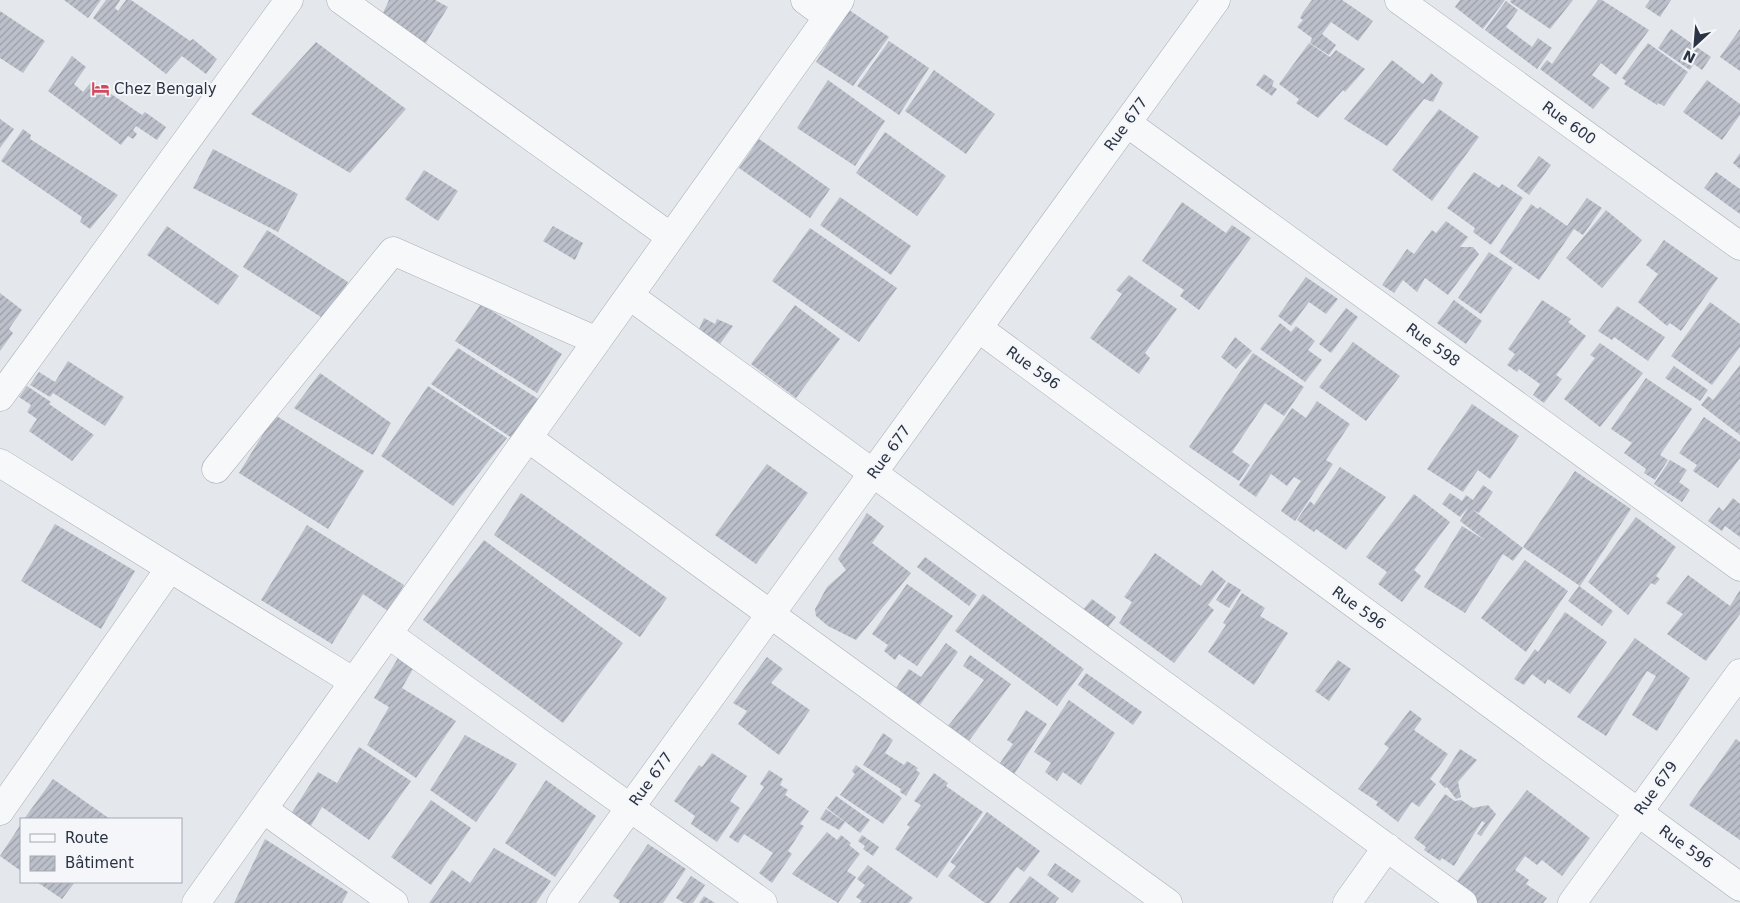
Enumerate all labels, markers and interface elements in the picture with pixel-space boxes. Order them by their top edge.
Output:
north arrow [1670,20,1720,70]
text: N [1681,47,1698,66]
hotel icon: Chez Bengaly [90,79,110,99]
place label: Chez Bengaly [114,80,217,98]
street label: Rue 677 [1101,94,1151,154]
street label: Rue 600 [1539,98,1599,148]
street label: Rue 598 [1403,320,1463,370]
street label: Rue 596 [1003,343,1063,393]
street label: Rue 677 [864,422,914,482]
street label: Rue 596 [1329,583,1389,633]
street label: Rue 677 [626,749,676,809]
street label: Rue 679 [1631,758,1681,818]
legend [20,818,182,883]
street label: Rue 596 [1656,822,1716,872]
text: Route [65,829,109,847]
text: Bâtiment [65,854,134,872]

